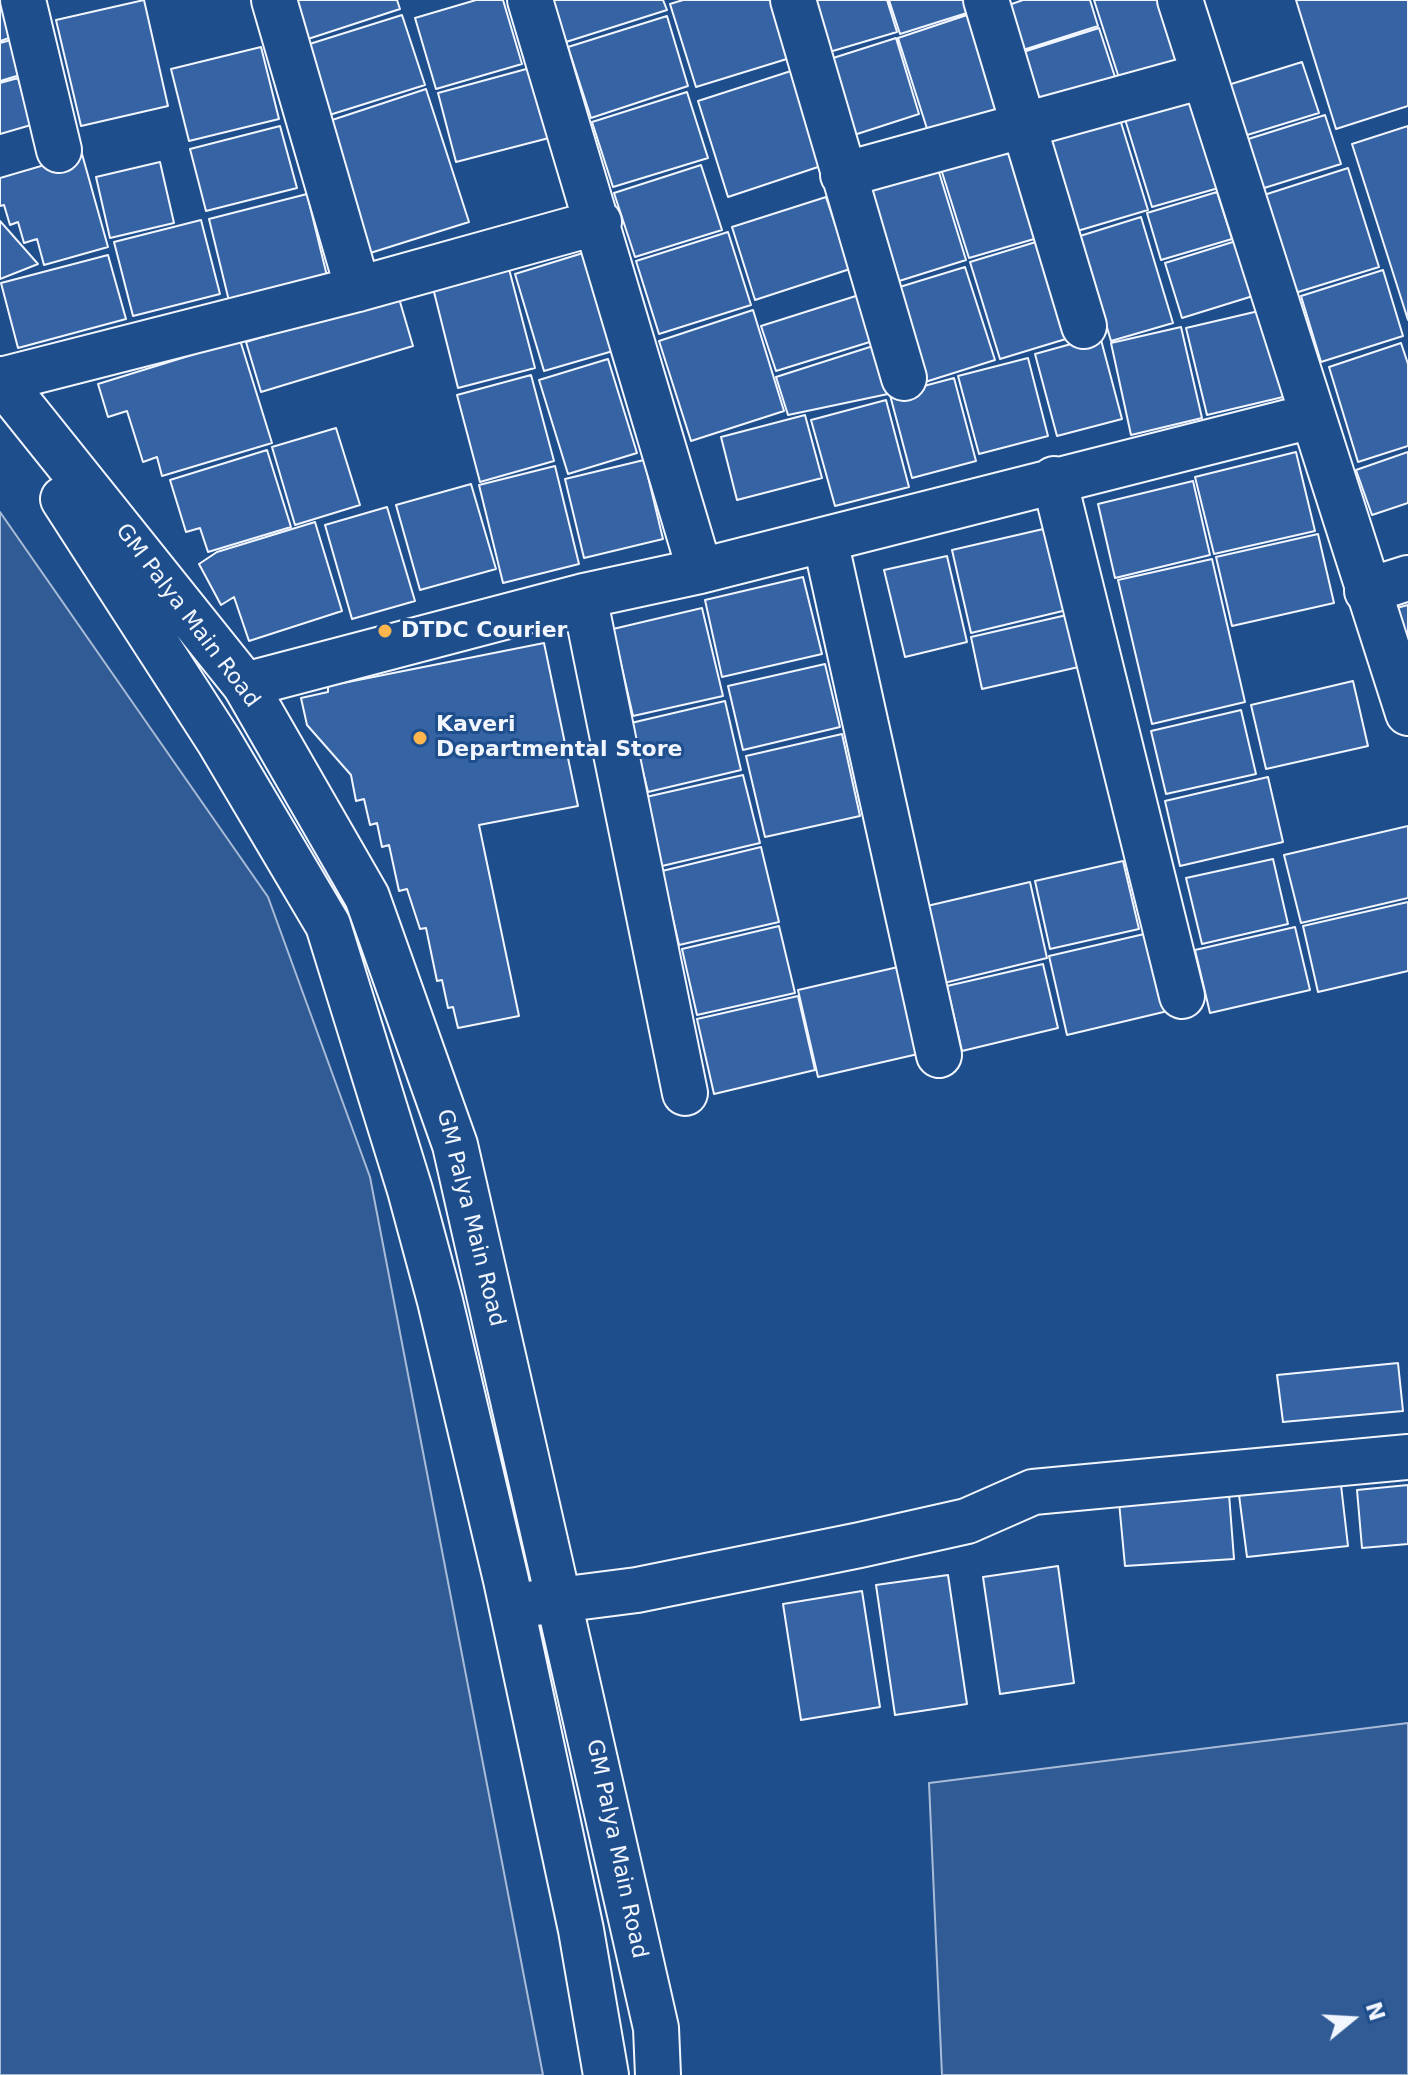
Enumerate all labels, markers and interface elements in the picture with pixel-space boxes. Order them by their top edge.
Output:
street label: GM Palya Main Road [109,519,265,713]
place label: DTDC Courier [401,618,567,644]
marker: DTDC Courier [376,622,394,640]
place label: Kaveri Departmental Store [436,712,682,764]
marker: Kaveri Departmental Store [411,729,429,747]
street label: GM Palya Main Road [430,1107,510,1329]
street label: GM Palya Main Road [580,1737,652,1961]
north arrow [1312,1979,1392,2059]
text: N [1361,1999,1390,2024]

